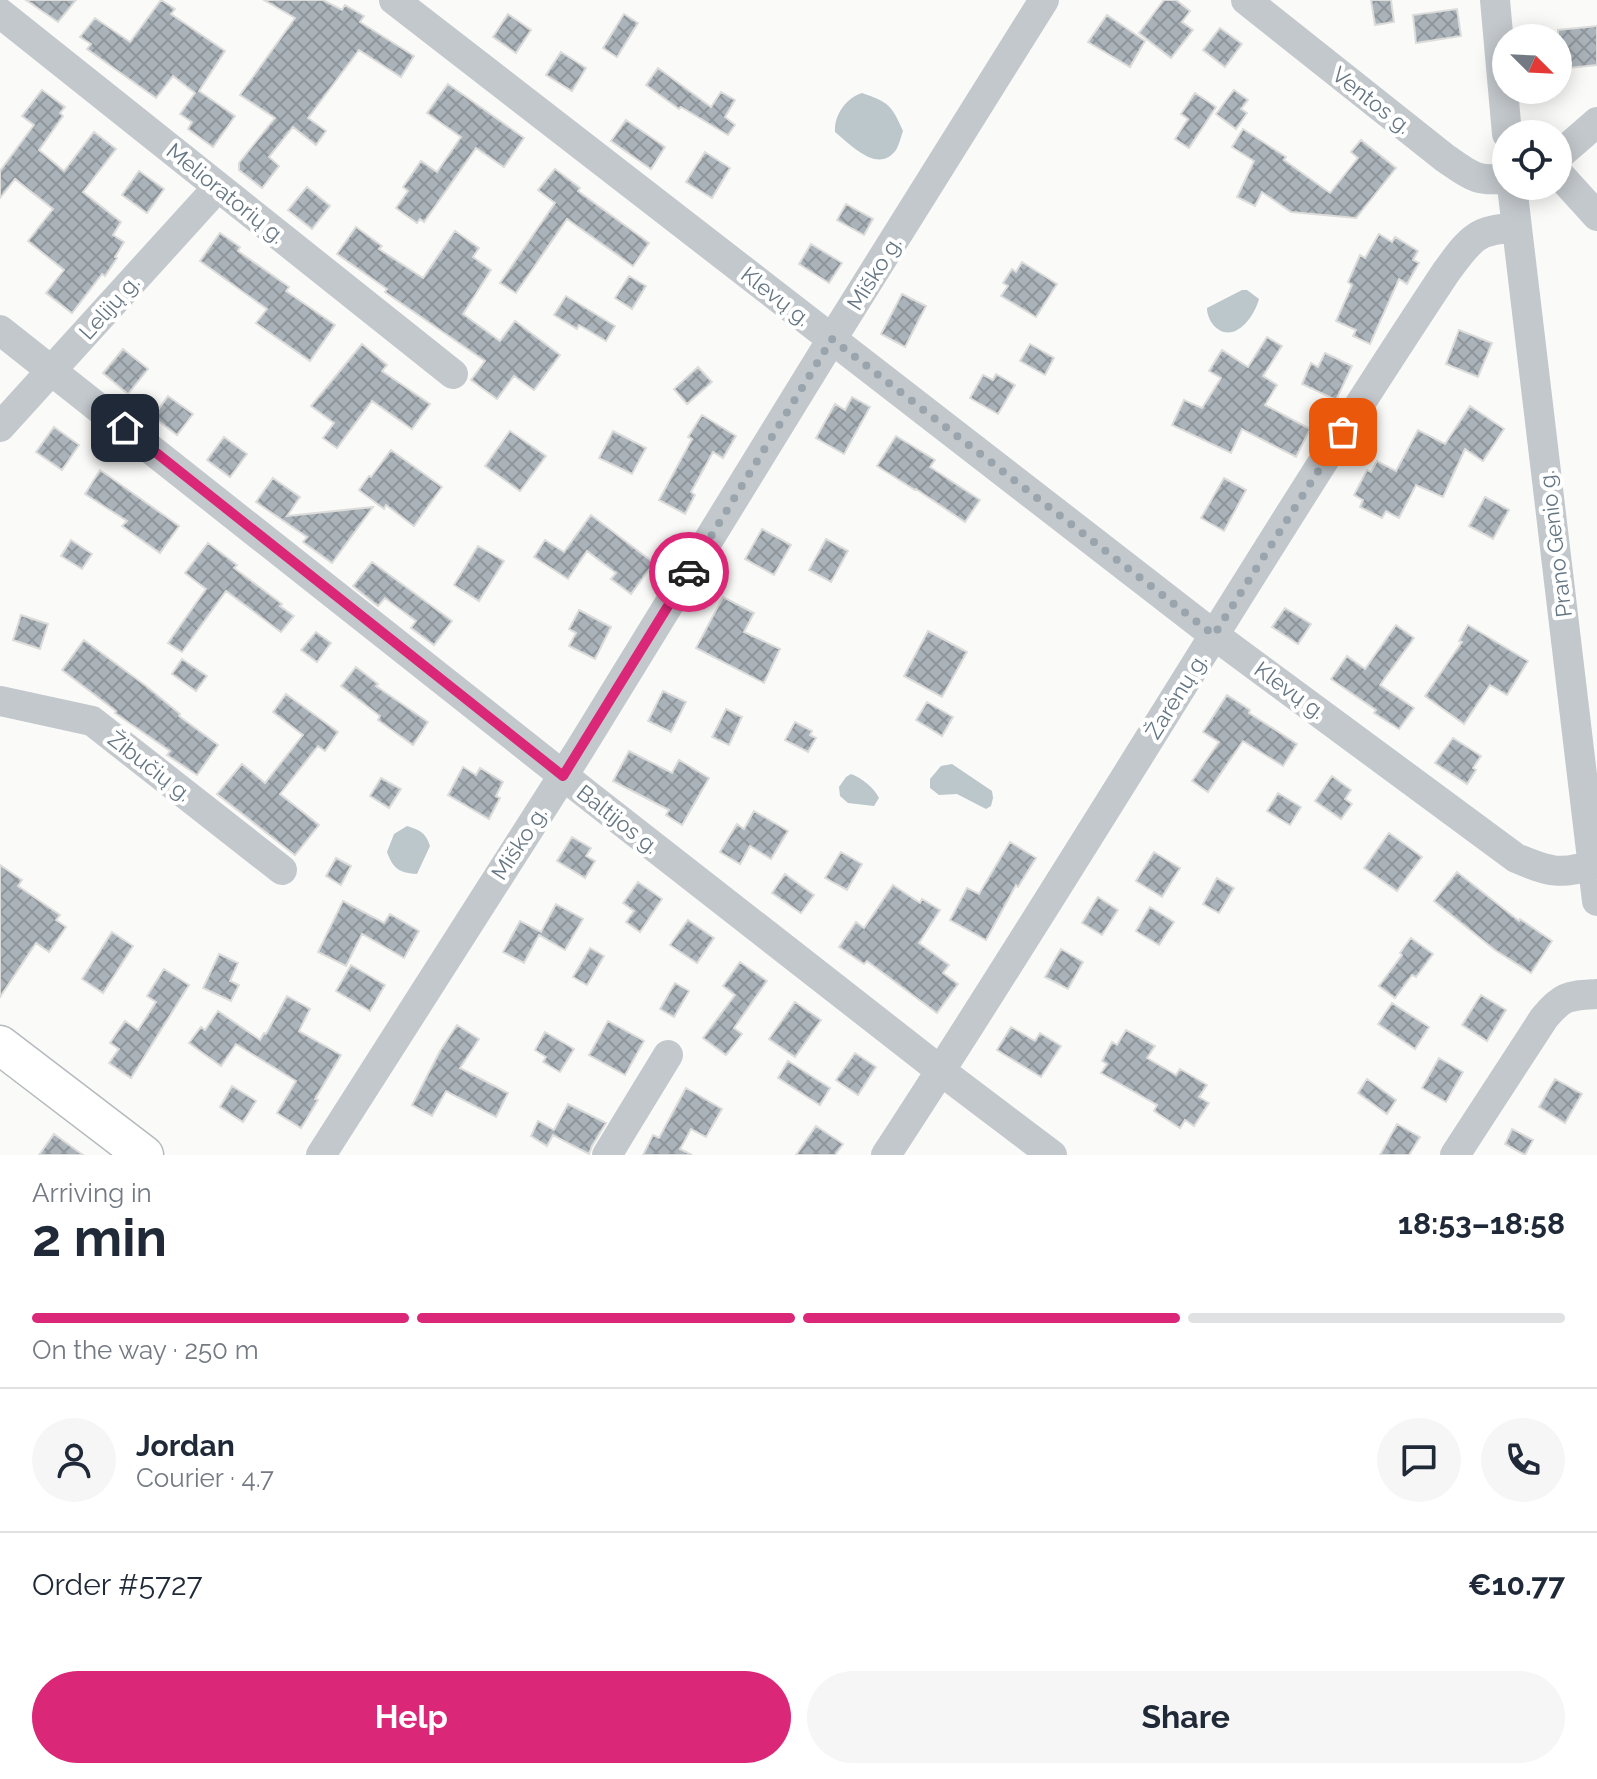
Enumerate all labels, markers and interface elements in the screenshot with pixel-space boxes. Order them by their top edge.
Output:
north arrow [1492,24,1572,104]
map controls [1492,24,1572,200]
street label: Ventos g. [1327,61,1417,139]
button: locate [1492,120,1572,200]
street label: Melioratorių g. [162,137,290,249]
street label: Miško g. [841,231,907,315]
street label: Klevų g. [736,261,816,331]
street label: Lelijų g. [73,269,145,345]
pin [91,394,159,462]
pin [1309,398,1377,466]
icon: home [103,406,147,450]
icon: bag [1321,410,1365,454]
street label: Prano Genio g. [1533,469,1577,619]
courier [649,532,729,612]
icon: car [667,550,711,594]
street label: Žarėnų g. [1140,649,1212,743]
street label: Klevų g. [1250,656,1330,724]
street label: Žibučių g. [103,725,197,807]
street label: Baltijos g. [572,779,664,859]
street label: Miško g. [486,801,552,885]
text: Arriving in [32,1178,152,1208]
text: 18:53–18:58 [1398,1206,1565,1241]
text: 2 min [32,1207,167,1268]
text: On the way · 250 m [32,1335,259,1365]
button: person [32,1418,116,1502]
button: chat [1377,1418,1461,1502]
button: phone [1481,1418,1565,1502]
text: Jordan [136,1428,235,1463]
text: Courier · 4.7 [136,1463,274,1493]
text: Order #5727 [32,1567,203,1602]
text: €10.77 [1468,1567,1565,1602]
button: Help [32,1671,791,1763]
button: Share [807,1671,1565,1763]

